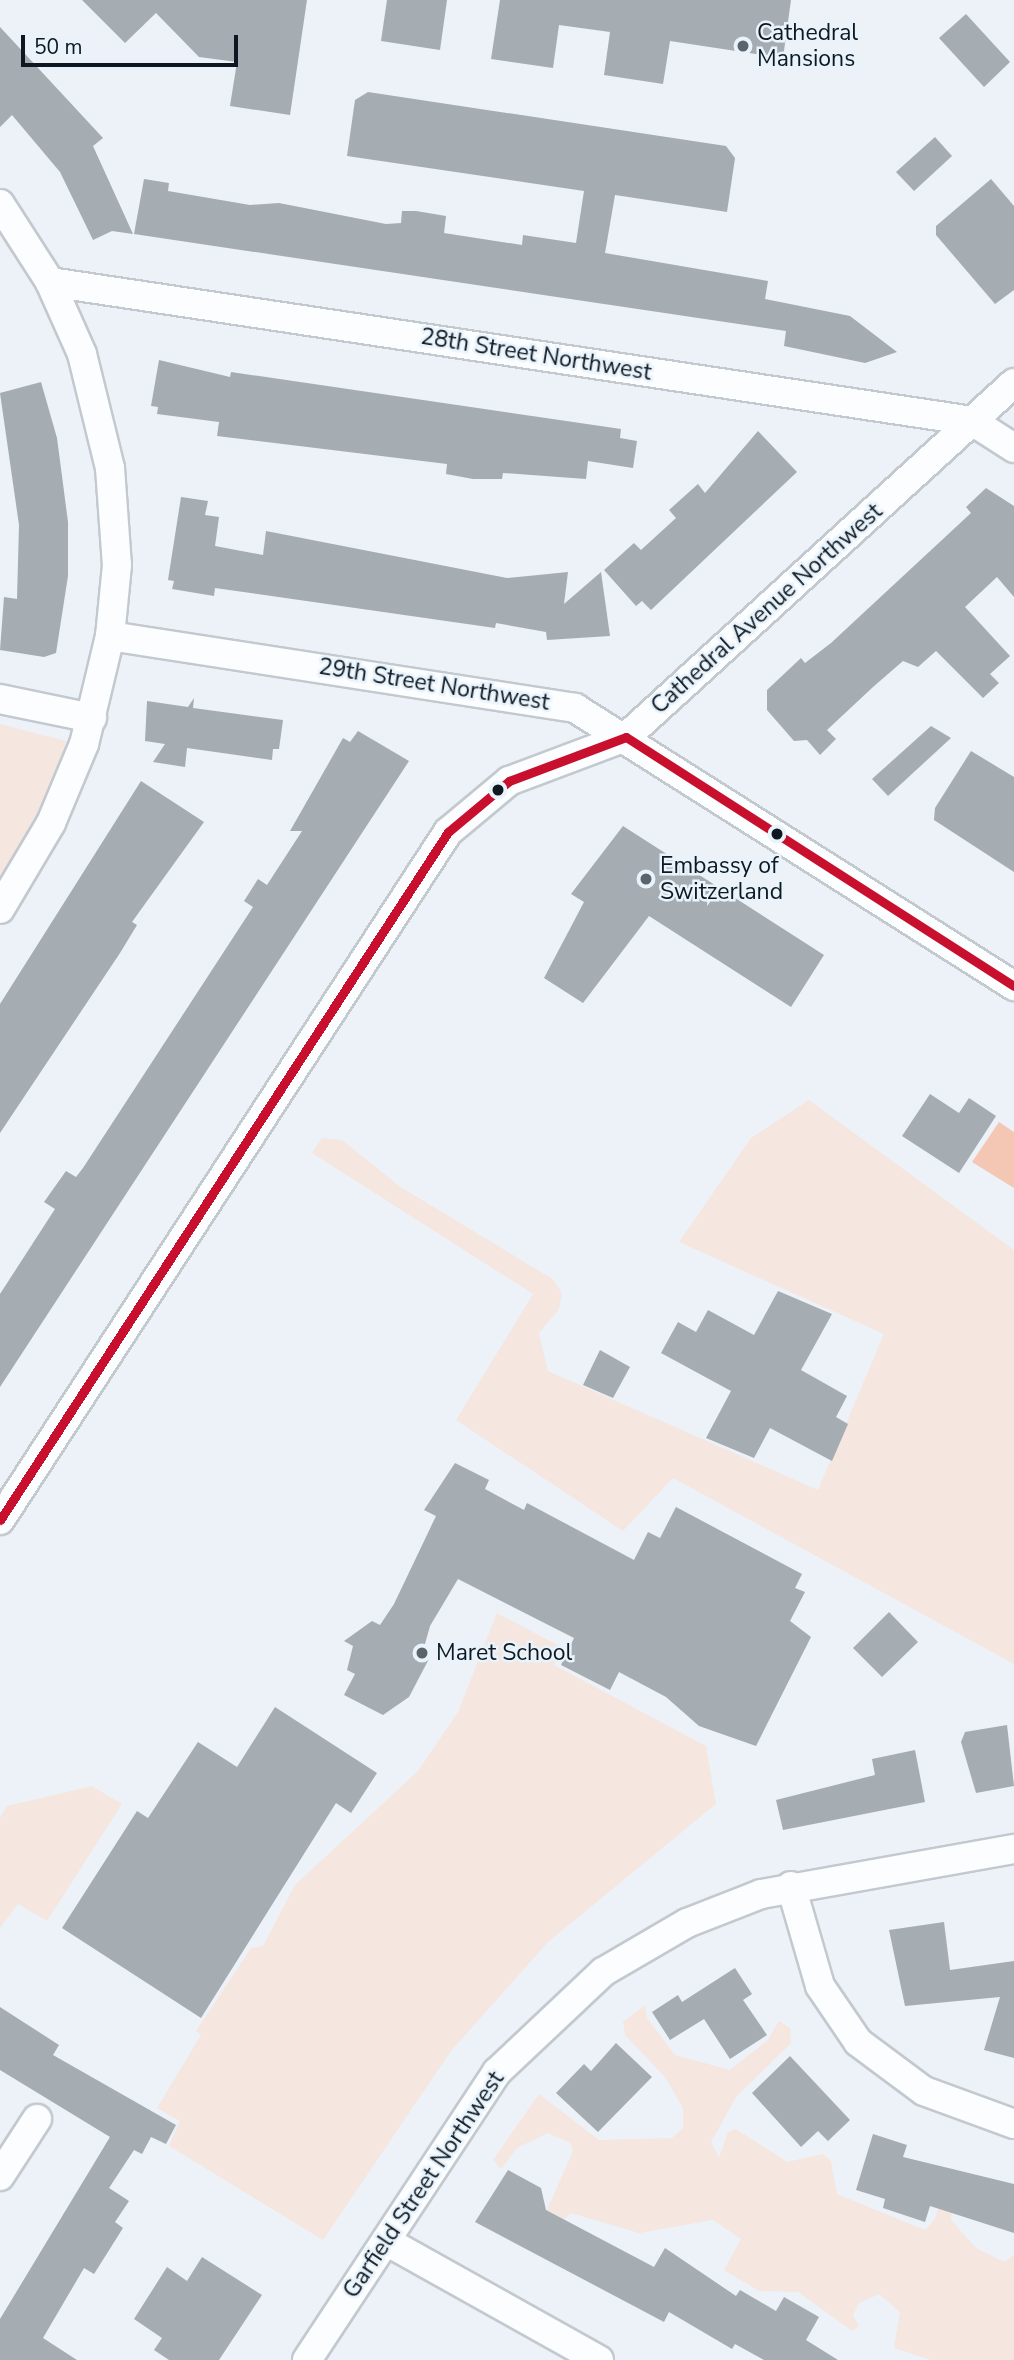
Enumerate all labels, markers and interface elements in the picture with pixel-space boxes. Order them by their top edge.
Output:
place label: Cathedral Mansions [757,19,858,73]
scale bar [24,21,242,65]
text: 50 m [34,33,83,61]
marker: Cathedral Mansions [735,38,751,54]
street label: 28th Street Northwest [419,323,653,387]
street label: Cathedral Avenue Northwest [646,498,888,720]
street label: 29th Street Northwest [317,653,551,717]
unlabelled marker [491,783,505,797]
unlabelled marker [770,827,784,841]
place label: Embassy of Switzerland [660,852,783,906]
marker: Embassy of Switzerland [638,871,654,887]
place label: Maret School [436,1639,572,1667]
marker: Maret School [414,1645,430,1661]
street label: Garfield Street Northwest [338,2066,510,2304]

